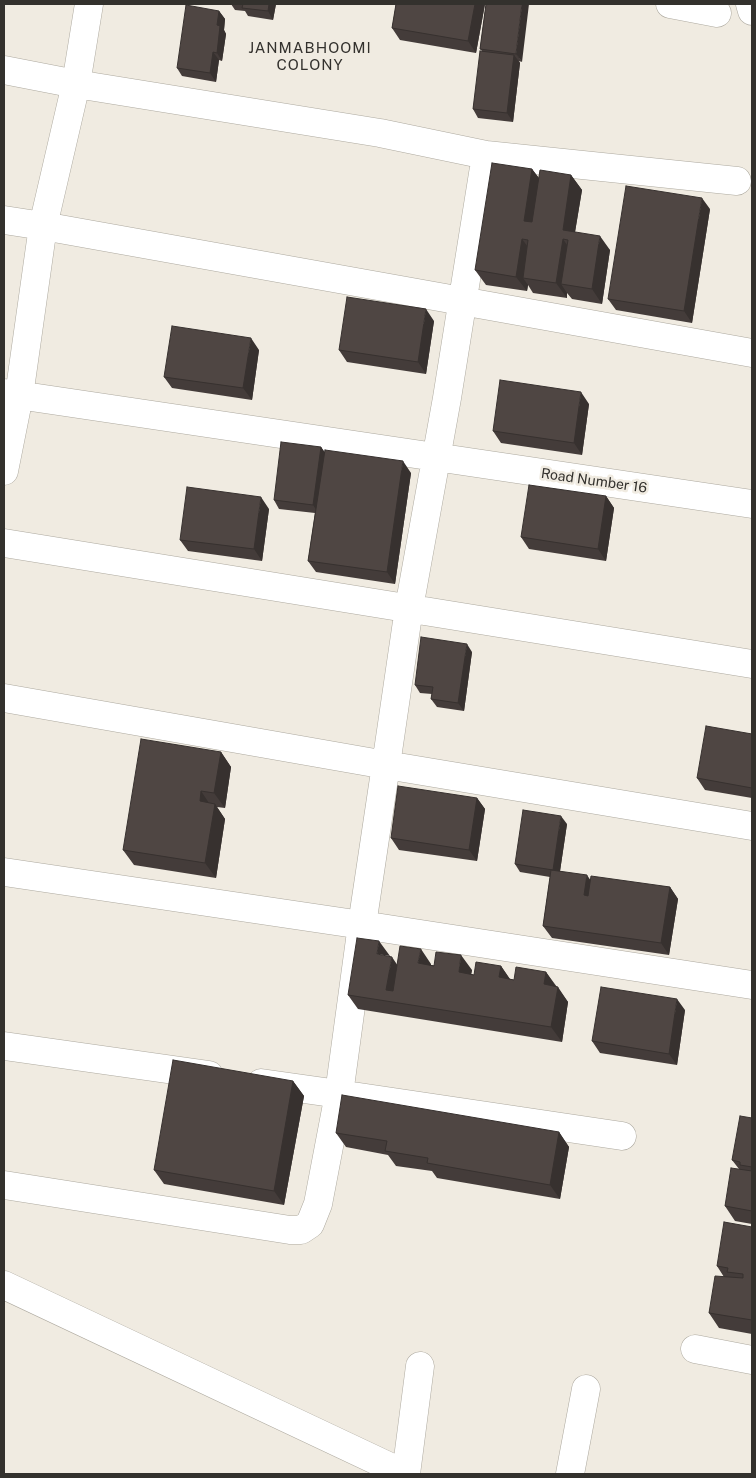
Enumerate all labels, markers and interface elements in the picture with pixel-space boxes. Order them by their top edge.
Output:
district label: JANMABHOOMI COLONY [247,39,373,74]
street label: Road Number 16 [540,465,648,497]

